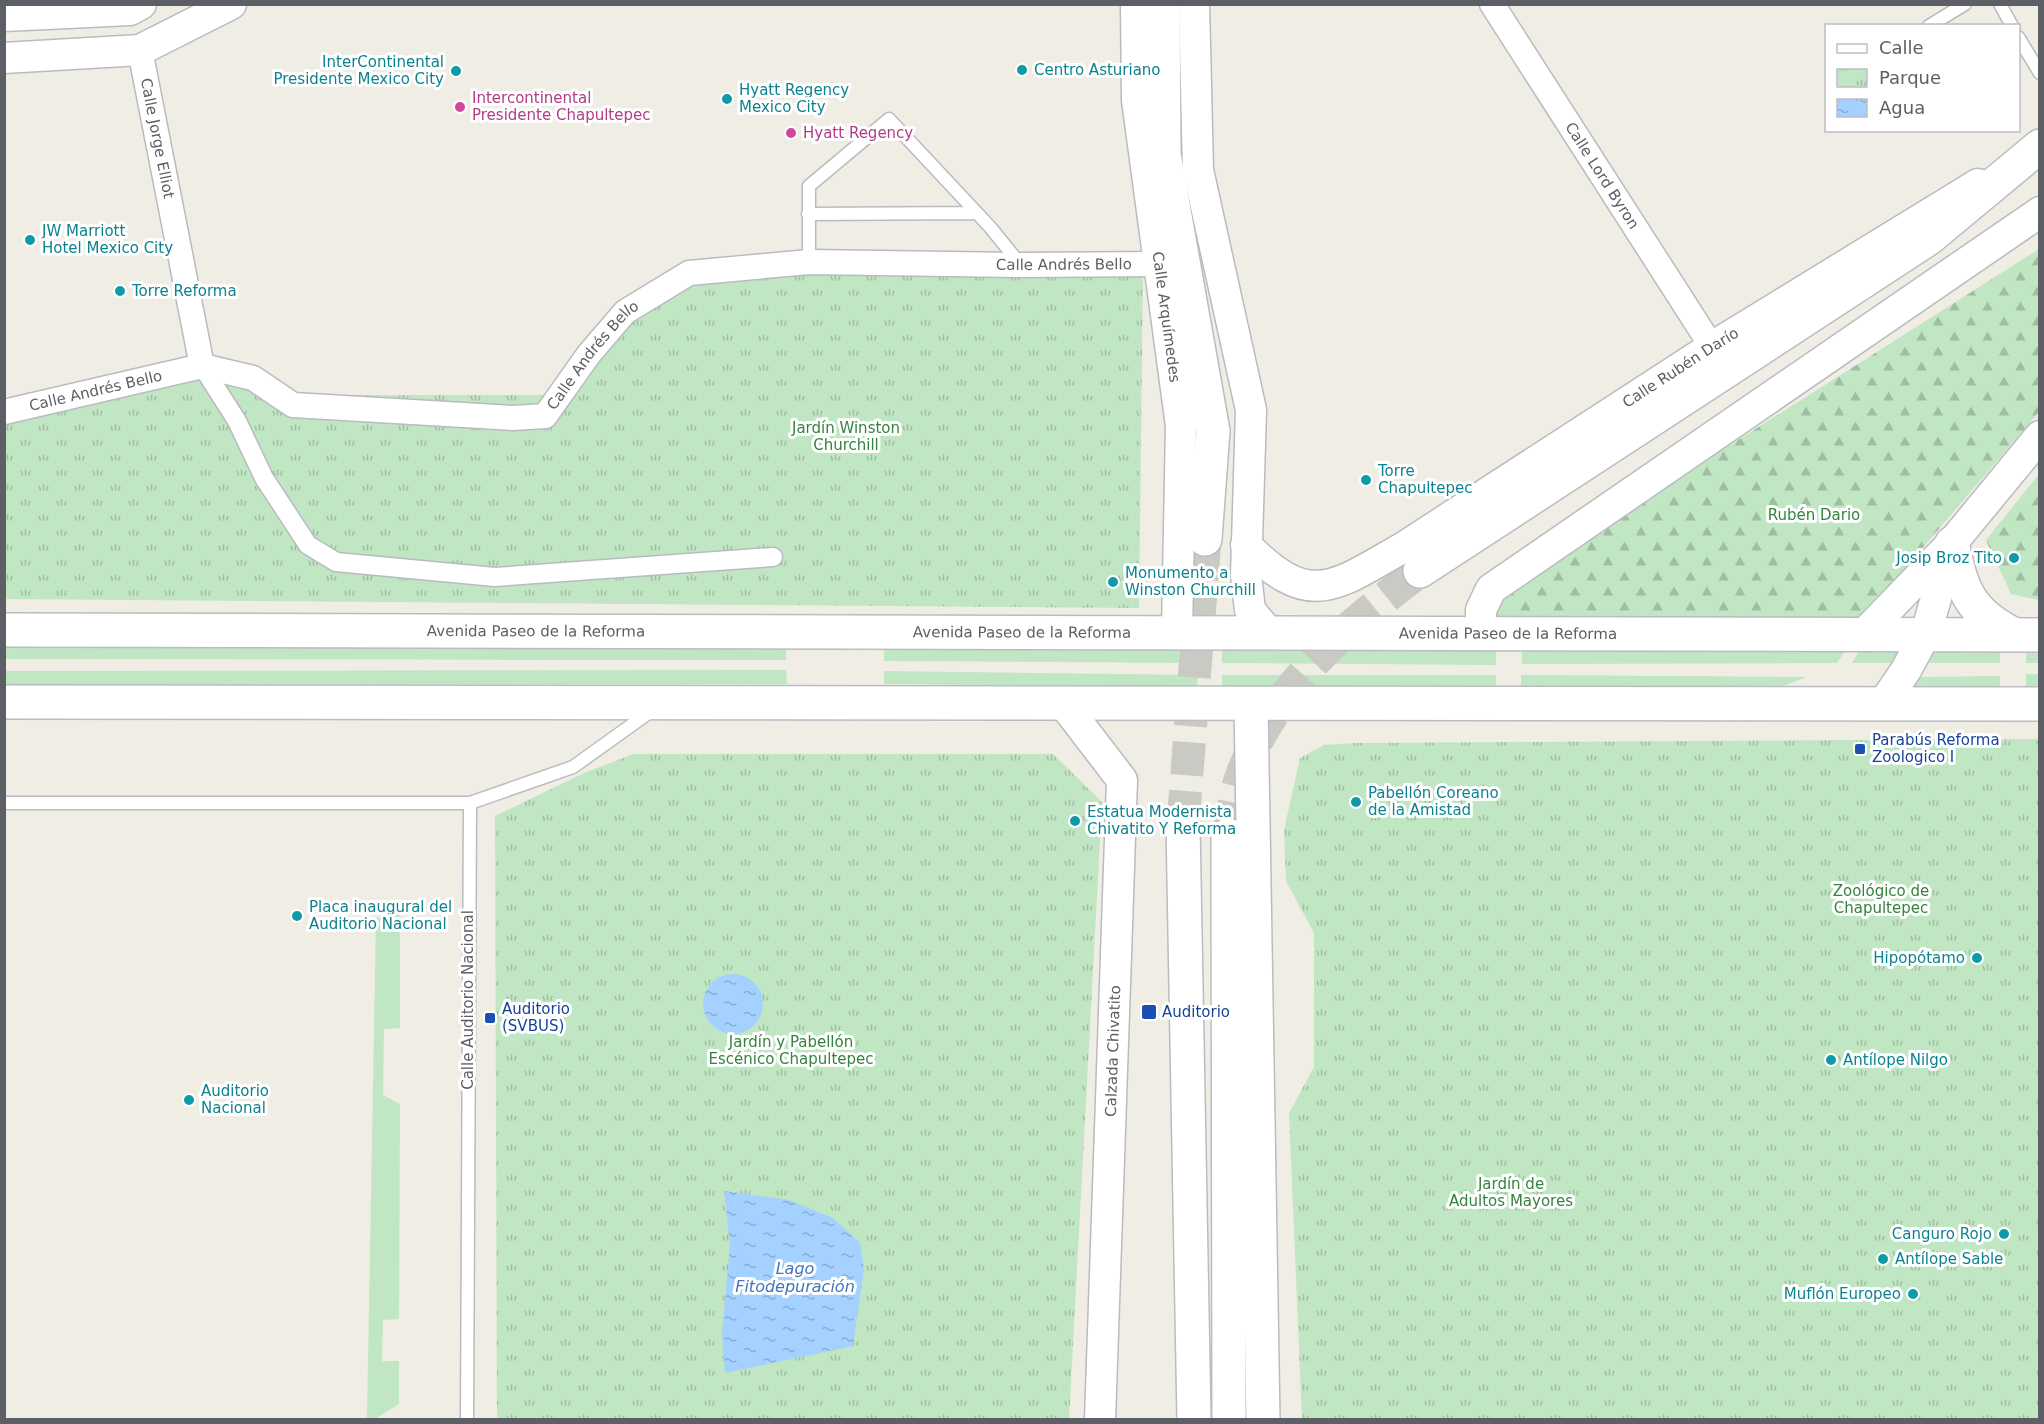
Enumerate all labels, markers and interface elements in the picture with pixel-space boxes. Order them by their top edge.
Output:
legend [1825,24,2020,132]
text: Calle [1879,37,1924,58]
place label: InterContinental Presidente Mexico City [273,53,444,88]
place label: Centro Asturiano [1034,61,1161,79]
marker: Centro Asturiano [1015,63,1029,77]
marker: InterContinental Presidente Mexico City [449,64,463,78]
text: Parque [1879,67,1941,88]
street label: Calle Jorge Elliot [137,77,178,200]
place label: Hyatt Regency Mexico City [739,81,849,116]
place label: Intercontinental Presidente Chapultepec [472,89,650,124]
marker: Hyatt Regency Mexico City [720,92,734,106]
text: Agua [1879,97,1925,118]
marker: Intercontinental Presidente Chapultepec [453,100,467,114]
street label: Calle Lord Byron [1561,119,1643,232]
place label: Hyatt Regency [803,124,913,142]
marker: Hyatt Regency [784,126,798,140]
place label: JW Marriott Hotel Mexico City [41,222,173,257]
marker: JW Marriott Hotel Mexico City [23,233,37,247]
street label: Calle Arquímedes [1149,250,1184,384]
street label: Calle Andrés Bello [996,255,1132,274]
place label: Torre Reforma [131,282,237,300]
marker: Torre Reforma [113,284,127,298]
street label: Calle Andrés Bello [543,297,642,413]
street label: Calle Rubén Darío [1619,324,1742,412]
street label: Calle Andrés Bello [27,367,164,415]
park label: Jardín Winston Churchill [791,419,900,454]
place label: Torre Chapultepec [1377,462,1472,497]
marker: Torre Chapultepec [1359,473,1373,487]
park label: Rubén Dario [1768,506,1860,524]
place label: Josip Broz Tito [1895,549,2002,567]
marker: Josip Broz Tito [2007,551,2021,565]
place label: Monumento a Winston Churchill [1125,564,1256,599]
marker: Monumento a Winston Churchill [1106,575,1120,589]
street label: Avenida Paseo de la Reforma [427,622,645,641]
street label: Avenida Paseo de la Reforma [913,623,1131,642]
street label: Avenida Paseo de la Reforma [1399,624,1617,643]
place label: Parabús Reforma Zoologico I [1872,731,2000,766]
marker: Parabús Reforma Zoologico I [1853,742,1867,756]
place label: Pabellón Coreano de la Amistad [1368,784,1499,819]
marker: Pabellón Coreano de la Amistad [1349,795,1363,809]
place label: Estatua Modernista Chivatito Y Reforma [1087,803,1236,838]
marker: Estatua Modernista Chivatito Y Reforma [1068,814,1082,828]
park label: Zoológico de Chapultepec [1833,882,1929,917]
place label: Placa inaugural del Auditorio Nacional [309,898,452,933]
marker: Placa inaugural del Auditorio Nacional [290,909,304,923]
street label: Calle Auditorio Nacional [459,910,477,1090]
place label: Hipopótamo [1873,949,1965,967]
marker: Hipopótamo [1970,951,1984,965]
street label: Calzada Chivatito [1102,985,1124,1117]
place label: Auditorio (SVBUS) [502,1000,570,1035]
marker: Auditorio [1140,1003,1158,1021]
place label: Auditorio [1162,1003,1230,1021]
marker: Auditorio (SVBUS) [483,1011,497,1025]
park label: Jardín y Pabellón Escénico Chapultepec [708,1033,874,1068]
place label: Antílope Nilgo [1843,1051,1948,1069]
marker: Antílope Nilgo [1824,1053,1838,1067]
place label: Auditorio Nacional [201,1082,269,1117]
marker: Auditorio Nacional [182,1093,196,1107]
park label: Jardín de Adultos Mayores [1449,1175,1573,1210]
place label: Canguro Rojo [1892,1225,1992,1243]
marker: Canguro Rojo [1997,1227,2011,1241]
place label: Antílope Sable [1895,1250,2003,1268]
marker: Antílope Sable [1876,1252,1890,1266]
water label: Lago Fitodepuración [735,1259,855,1296]
place label: Muflón Europeo [1784,1285,1901,1303]
marker: Muflón Europeo [1906,1287,1920,1301]

